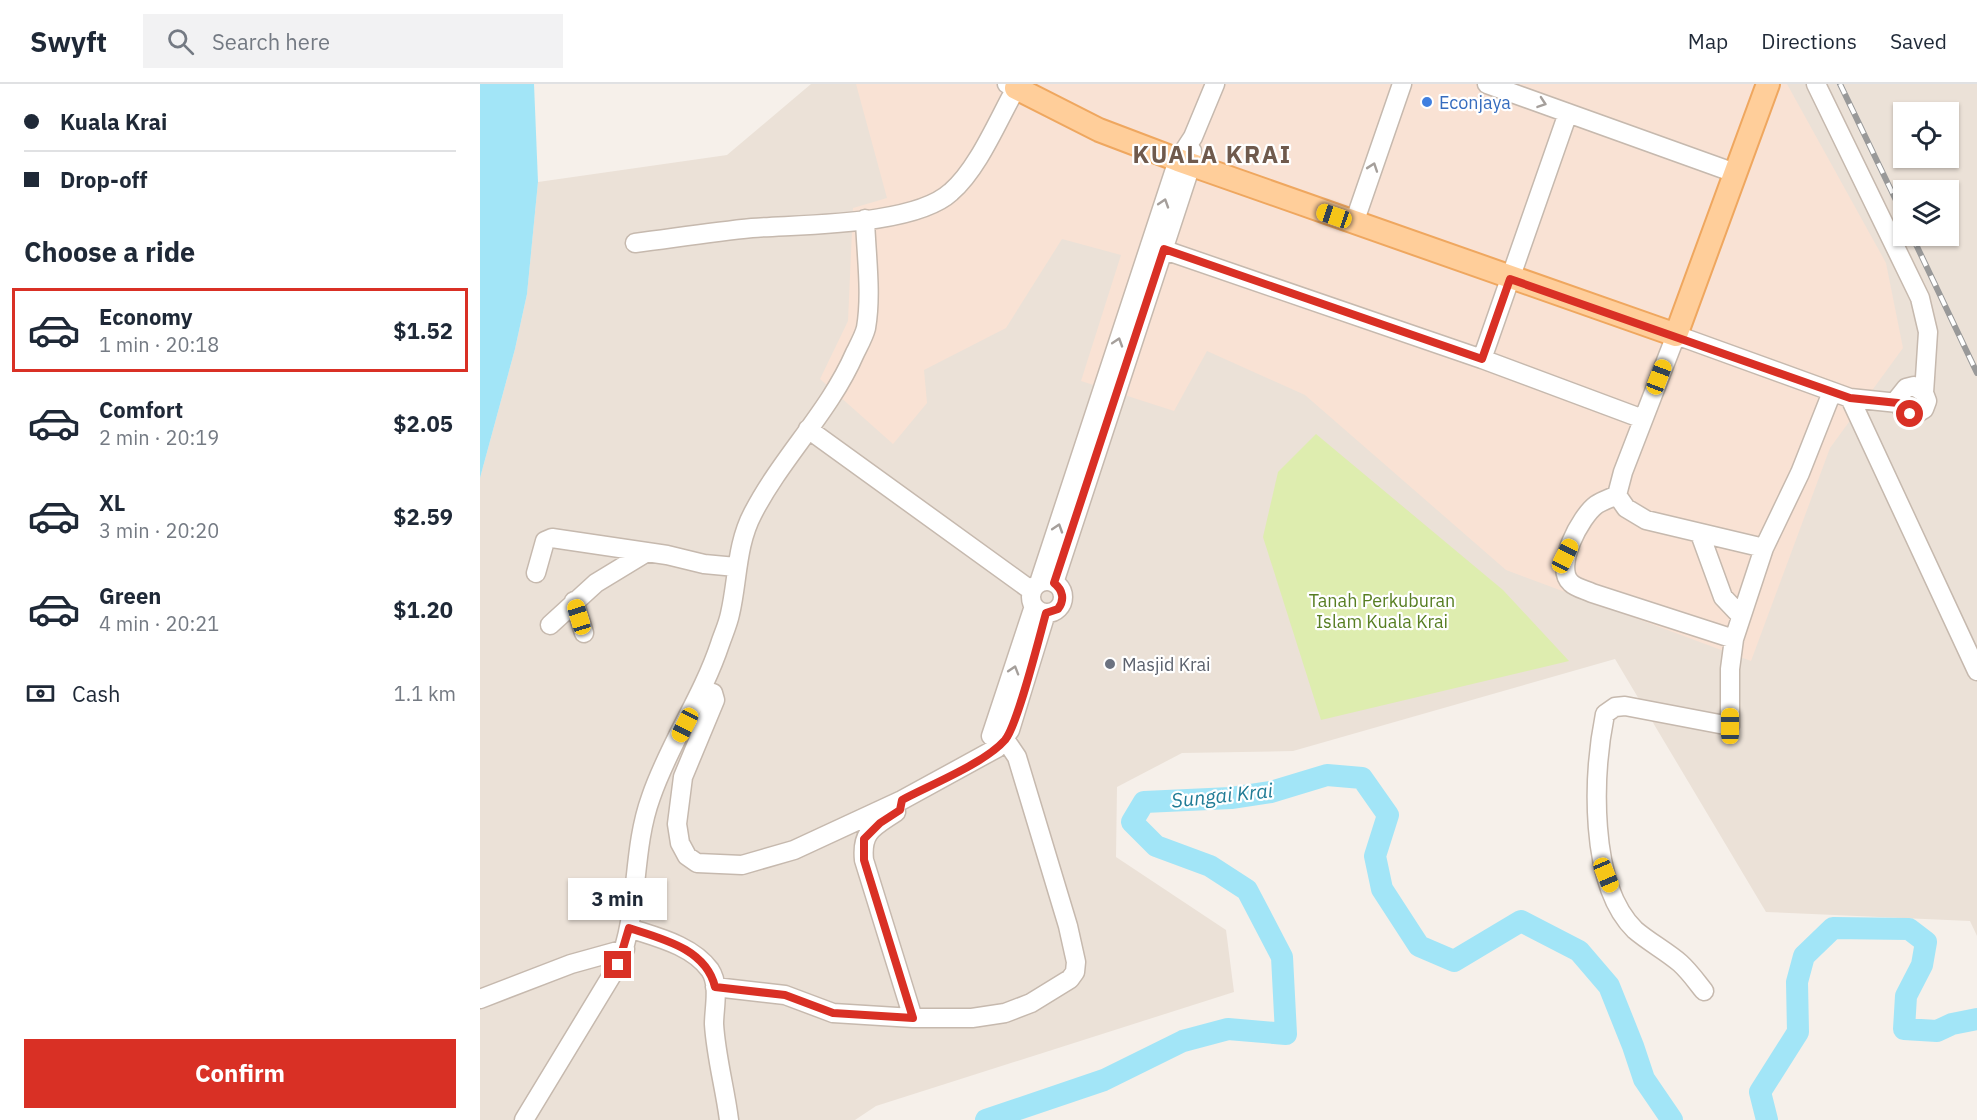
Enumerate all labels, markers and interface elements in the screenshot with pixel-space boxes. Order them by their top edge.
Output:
search box [143,14,563,68]
text: Swyft [30,23,107,60]
icon: search [164,25,197,58]
text: Search here [212,27,330,56]
text: Map [1688,27,1728,55]
text: Directions [1761,27,1857,55]
text: Saved [1890,27,1947,55]
place label: Econjaya [1439,91,1511,114]
marker: Econjaya [1420,95,1434,109]
one-way arrow [1536,96,1547,109]
map controls [1893,102,1959,246]
button: locate [1893,102,1959,168]
text: Kuala Krai [60,107,167,136]
district label: KUALA KRAI [1132,138,1292,170]
one-way arrow [1366,163,1378,173]
text: Drop-off [60,165,147,194]
button: layers [1893,180,1959,246]
one-way arrow [1157,198,1169,209]
car [1314,202,1354,230]
text: Choose a ride [24,234,195,269]
text: Economy [99,302,193,331]
icon: car [27,303,81,357]
text: $1.52 [393,316,453,345]
text: 1 min · 20:18 [99,331,219,358]
one-way arrow [1111,337,1124,348]
car [1644,357,1674,397]
text: Comfort [99,395,183,424]
icon: car [27,396,81,450]
route start [1896,400,1923,427]
text: $2.05 [393,409,453,438]
text: 2 min · 20:19 [99,424,219,451]
text: XL [99,488,125,517]
icon: car [27,489,81,543]
text: $2.59 [393,502,453,531]
text: 3 min · 20:20 [99,517,219,544]
one-way arrow [1050,523,1063,534]
car [1549,536,1581,576]
text: Green [99,581,161,610]
icon: car [27,582,81,636]
park label: Tanah Perkuburan Islam Kuala Krai [1309,589,1455,633]
text: $1.20 [393,595,453,624]
car [565,597,593,637]
text: 4 min · 20:21 [99,610,219,637]
place label: Masjid Krai [1122,653,1211,676]
marker: Masjid Krai [1103,657,1117,671]
one-way arrow [1007,665,1019,676]
icon: cash [24,677,57,710]
text: Cash [72,679,121,708]
text: 1.1 km [394,680,456,707]
car [669,705,701,745]
car [1721,708,1739,744]
water label: Sungai Krai [1170,776,1275,814]
car [1591,855,1621,895]
callout: 3 min [568,878,668,920]
text: 3 min [591,885,644,912]
route end [604,951,631,978]
button: Confirm [24,1039,456,1108]

